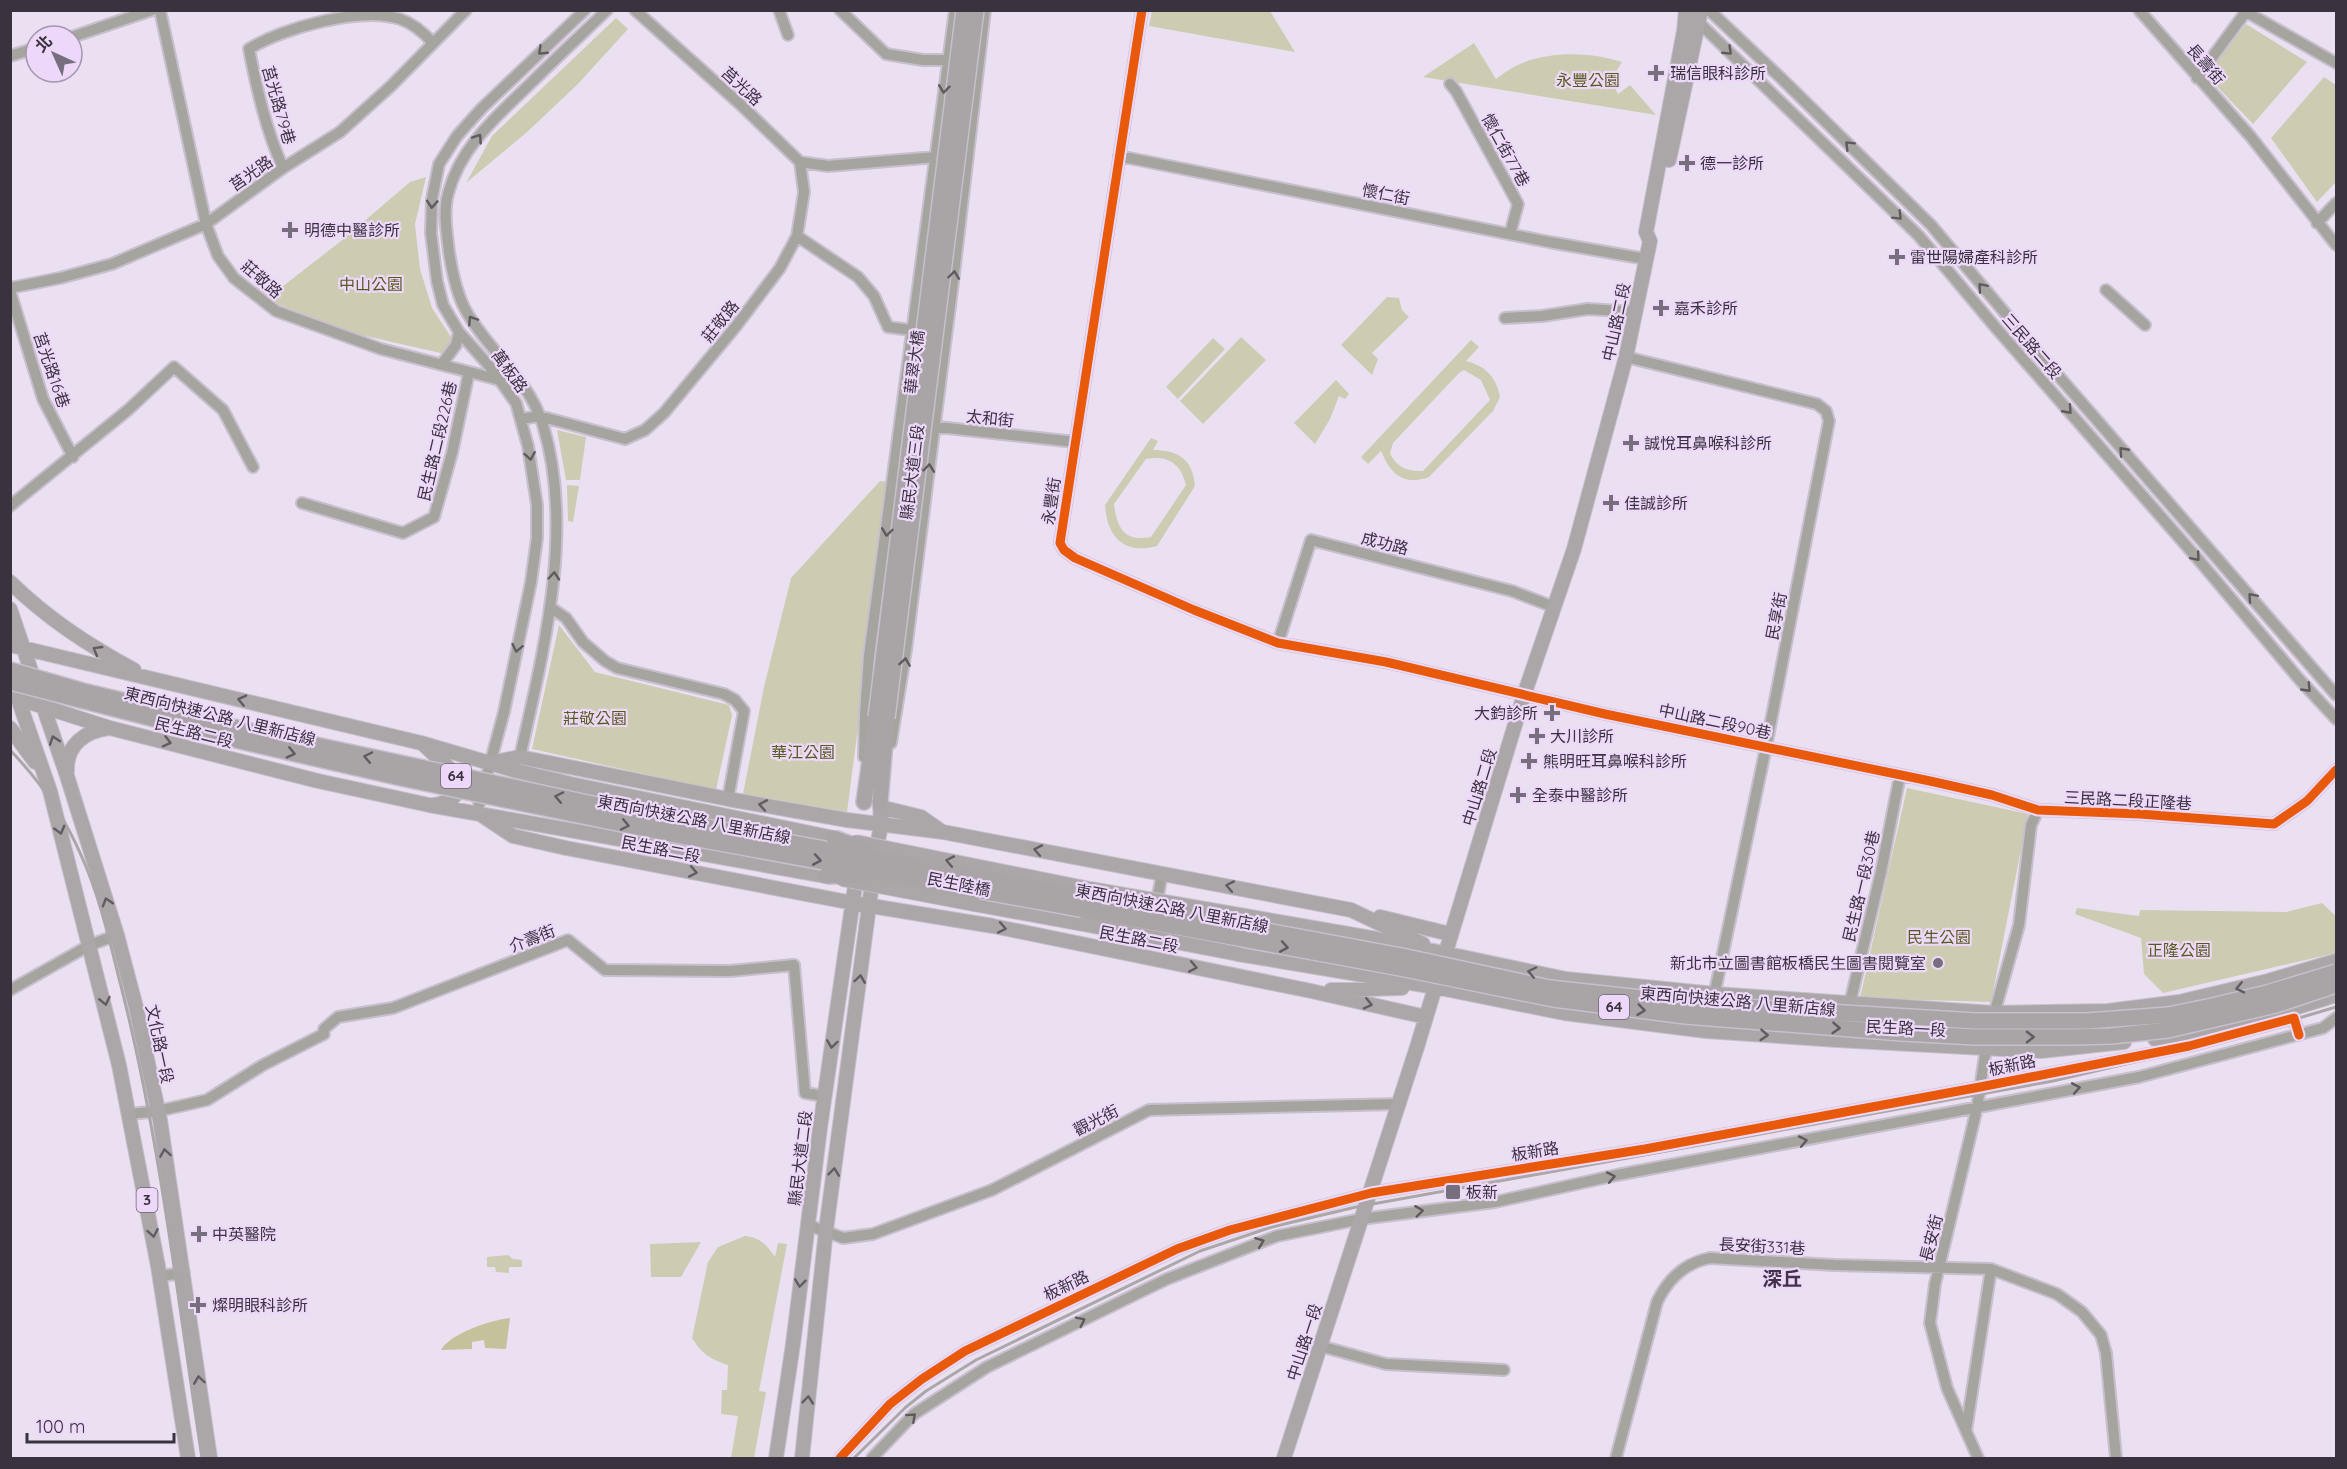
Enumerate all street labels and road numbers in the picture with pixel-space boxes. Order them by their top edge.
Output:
street label: 長壽街 [2183,39,2229,89]
street label: 莒光路 [718,62,766,110]
street label: 莒光路79巷 [258,63,300,147]
street label: 懷仁街77巷 [1478,110,1534,190]
street label: 莒光路 [226,151,276,195]
street label: 懷仁街 [1361,180,1411,208]
street label: 莊敬路 [237,256,287,302]
street label: 中山路二段 [1598,281,1634,363]
street label: 莊敬路 [697,296,743,346]
street label: 三民路二段 [1998,309,2066,383]
street label: 華翠大橋 [900,329,928,395]
street label: 莒光路16巷 [30,330,74,410]
street label: 萬板路 [488,346,532,396]
street label: 民生路二段226巷 [413,379,461,503]
street label: 太和街 [965,406,1015,430]
street label: 縣民大道三段 [896,423,928,521]
street label: 永豐街 [1038,476,1064,526]
street label: 成功路 [1359,527,1411,559]
street label: 民享街 [1762,591,1790,641]
street label: 東西向快速公路 八里新店線 [122,683,318,749]
street label: 中山路二段90巷 [1657,699,1773,743]
street label: 民生路二段 [153,713,235,751]
street label: 中山路二段 [1458,746,1500,828]
road number: 64 [441,764,471,788]
street label: 三民路二段正隆巷 [2064,787,2192,813]
street label: 東西向快速公路 八里新店線 [596,790,792,848]
street label: 民生路一段30巷 [1838,828,1884,944]
street label: 民生路二段 [620,832,702,866]
street label: 民生陸橋 [926,868,992,900]
street label: 東西向快速公路 八里新店線 [1074,879,1270,937]
street label: 介壽街 [506,920,558,956]
street label: 民生路二段 [1098,922,1180,956]
street label: 東西向快速公路 八里新店線 [1639,982,1837,1020]
road number: 64 [1599,995,1629,1019]
street label: 文化路一段 [142,1003,178,1085]
street label: 民生路一段 [1866,1016,1946,1040]
street label: 板新路 [1986,1050,2038,1080]
street label: 觀光街 [1070,1100,1122,1140]
street label: 縣民大道二段 [784,1109,816,1207]
street label: 板新路 [1510,1137,1560,1165]
road number: 3 [136,1188,158,1212]
street label: 長安街 [1915,1212,1947,1264]
street label: 長安街331巷 [1718,1234,1806,1258]
street label: 板新路 [1040,1265,1092,1305]
street label: 中山路一段 [1282,1301,1326,1383]

